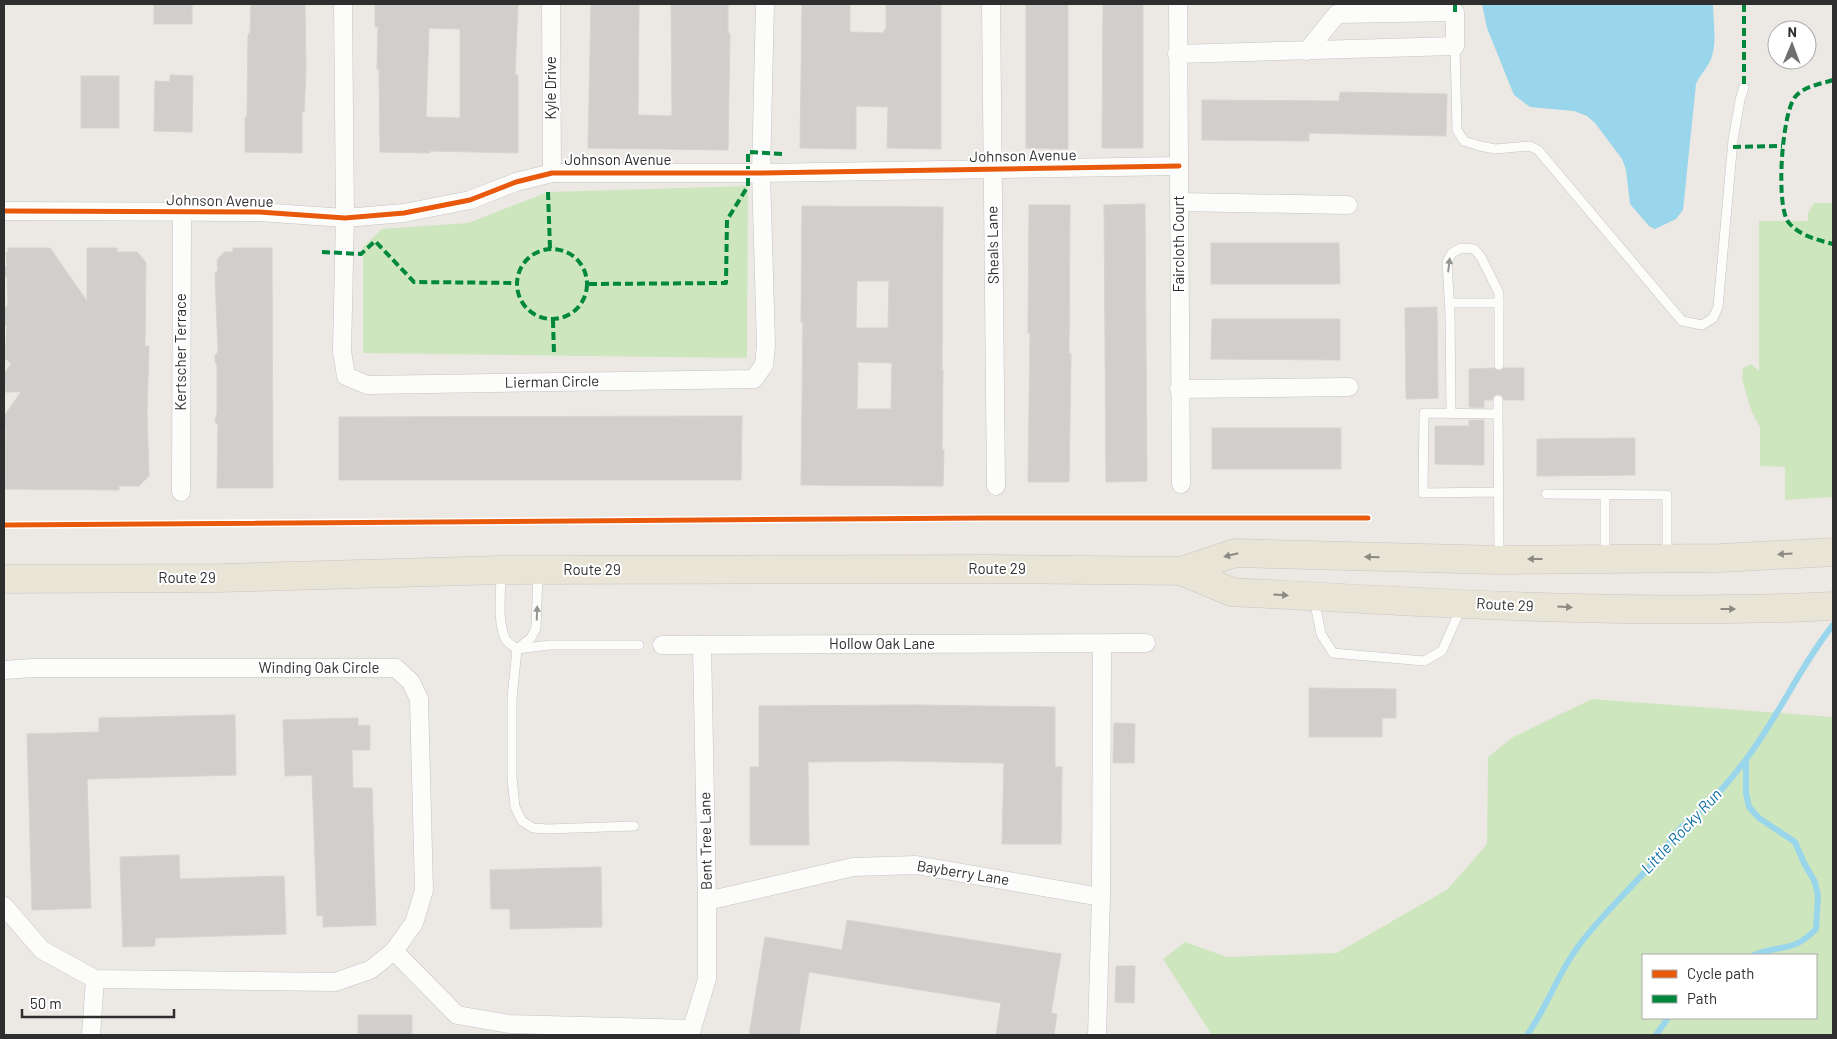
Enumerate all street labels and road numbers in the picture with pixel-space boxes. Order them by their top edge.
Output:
street label: Kyle Drive [541,56,559,120]
street label: Johnson Avenue [969,145,1077,165]
street label: Johnson Avenue [564,150,672,168]
street label: Johnson Avenue [166,190,274,210]
street label: Faircloth Court [1169,195,1187,293]
street label: Sheals Lane [982,206,1002,284]
street label: Kertscher Terrace [171,293,189,411]
street label: Lierman Circle [505,371,599,391]
street label: Route 29 [968,559,1026,577]
street label: Route 29 [563,560,621,578]
street label: Route 29 [158,568,216,586]
street label: Route 29 [1476,594,1534,614]
street label: Hollow Oak Lane [829,634,935,652]
street label: Winding Oak Circle [258,658,380,676]
street label: Bent Tree Lane [695,792,715,890]
street label: Bayberry Lane [916,856,1011,888]

